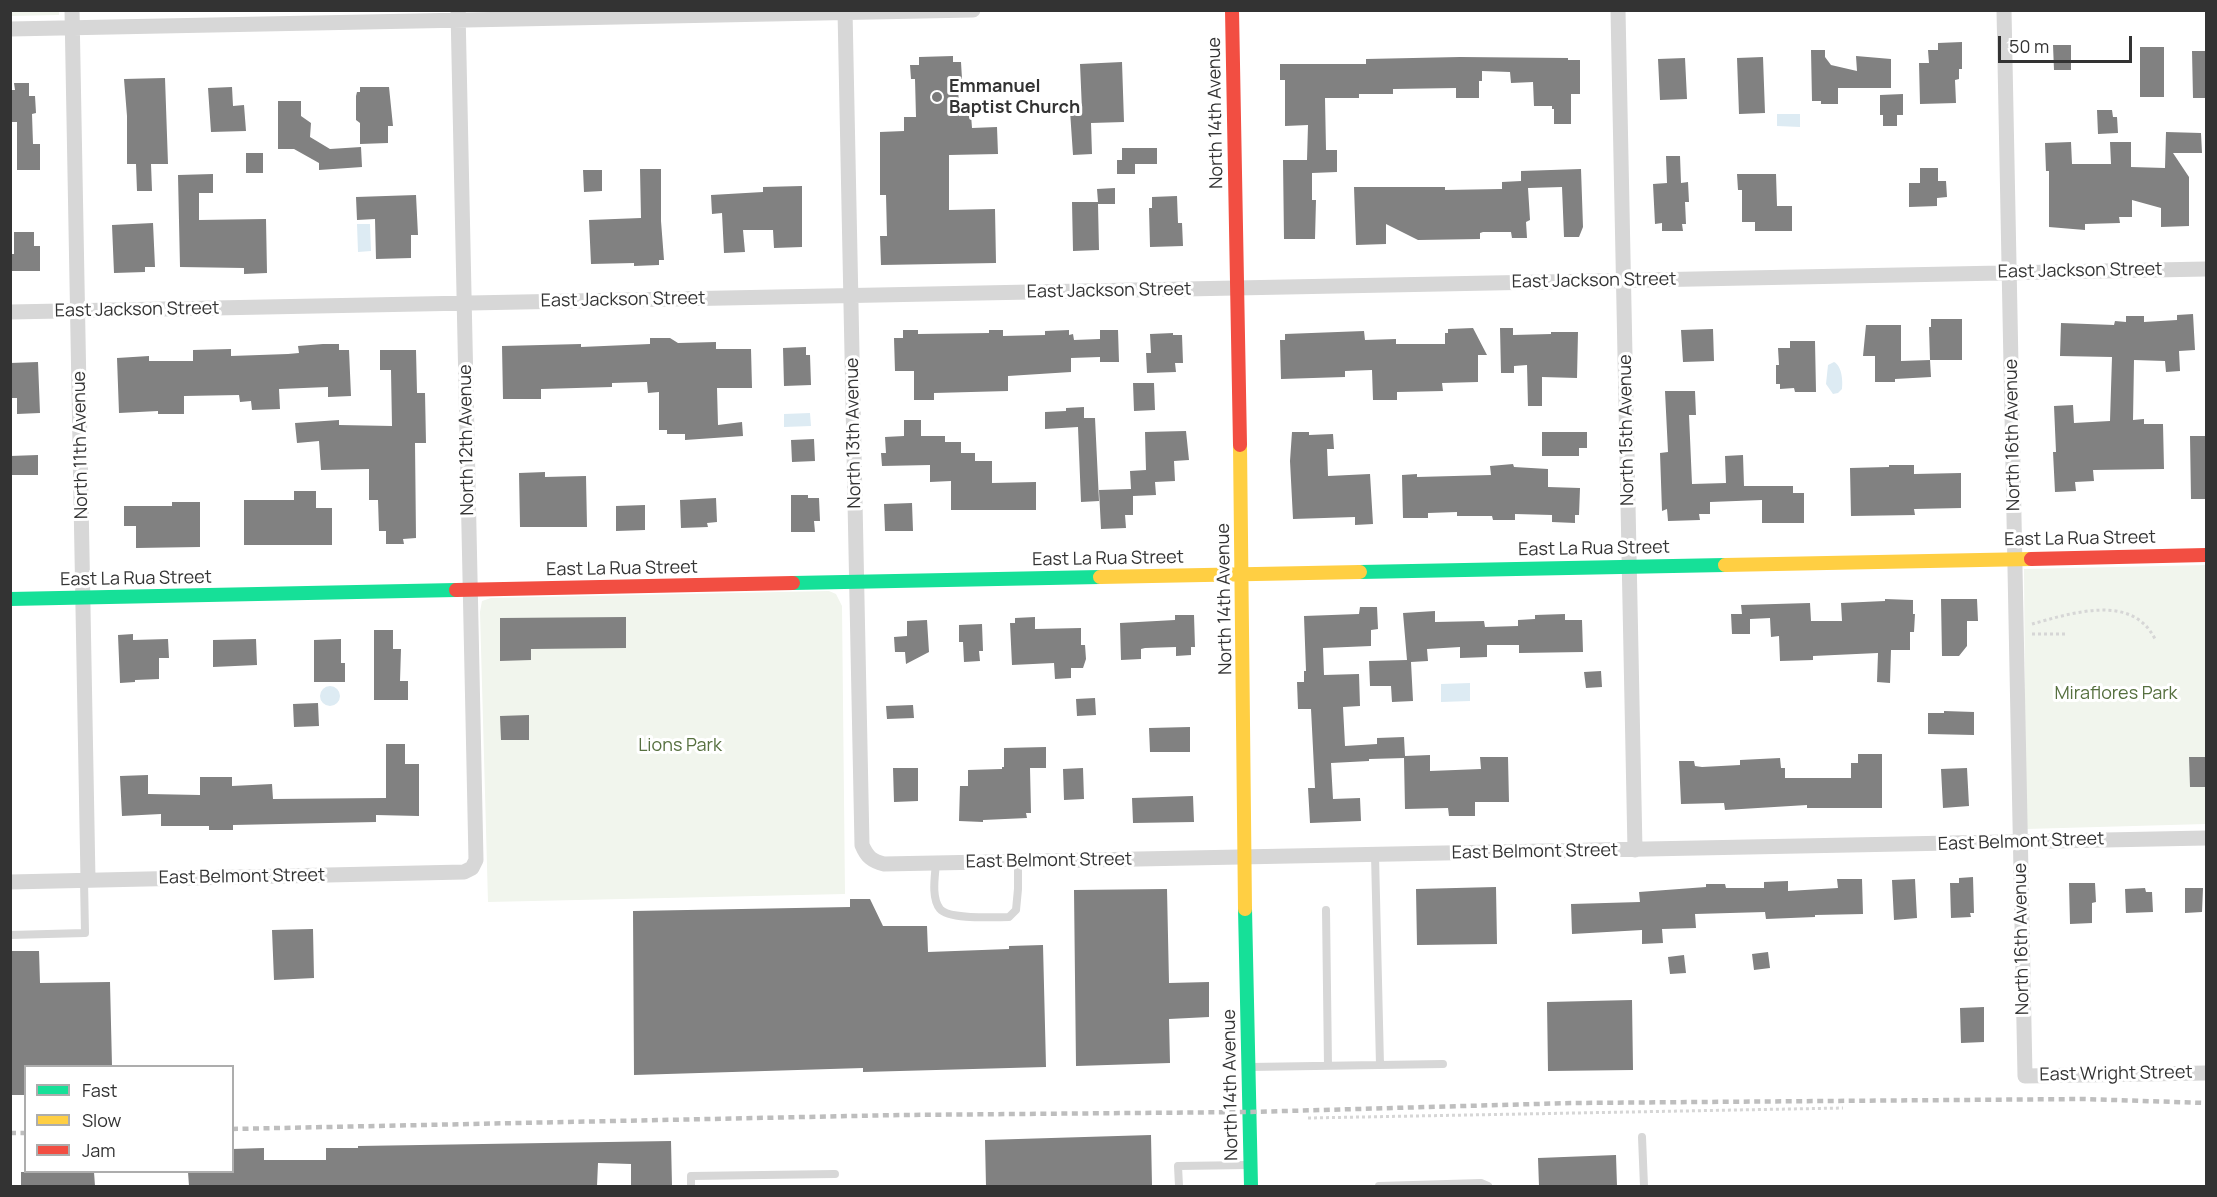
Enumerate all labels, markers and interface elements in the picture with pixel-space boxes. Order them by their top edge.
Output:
scale bar [2001,24,2134,62]
text: 50 m [2009,34,2049,58]
street label: North 14th Avenue [1204,37,1228,189]
place label: Emmanuel Baptist Church [949,76,1080,118]
marker: Emmanuel Baptist Church [930,90,944,104]
street label: East Jackson Street [1997,259,2163,283]
street label: East Jackson Street [1511,269,1677,293]
street label: East Jackson Street [1026,279,1192,303]
street label: East Jackson Street [540,288,706,312]
street label: East Jackson Street [54,298,220,322]
street label: North 15th Avenue [1615,354,1639,506]
street label: North 13th Avenue [842,357,866,509]
street label: North 16th Avenue [2001,359,2025,511]
street label: North 12th Avenue [455,364,479,516]
street label: North 11th Avenue [69,371,93,519]
street label: North 14th Avenue [1213,523,1237,675]
street label: East La Rua Street [2004,527,2156,551]
street label: East La Rua Street [1518,537,1670,561]
street label: East La Rua Street [1032,547,1184,571]
street label: East La Rua Street [546,557,698,581]
street label: East La Rua Street [60,567,212,591]
park label: Miraflores Park [2054,683,2178,705]
park label: Lions Park [638,735,722,757]
street label: East Belmont Street [1937,828,2105,856]
street label: East Belmont Street [1452,840,1618,864]
street label: East Belmont Street [966,849,1132,873]
street label: North 16th Avenue [2010,863,2034,1015]
street label: East Belmont Street [159,865,325,889]
street label: North 14th Avenue [1219,1009,1243,1161]
street label: East Wright Street [2039,1062,2193,1086]
legend [24,1065,234,1173]
text: Fast [82,1078,117,1102]
text: Slow [82,1108,121,1132]
text: Jam [82,1138,116,1162]

